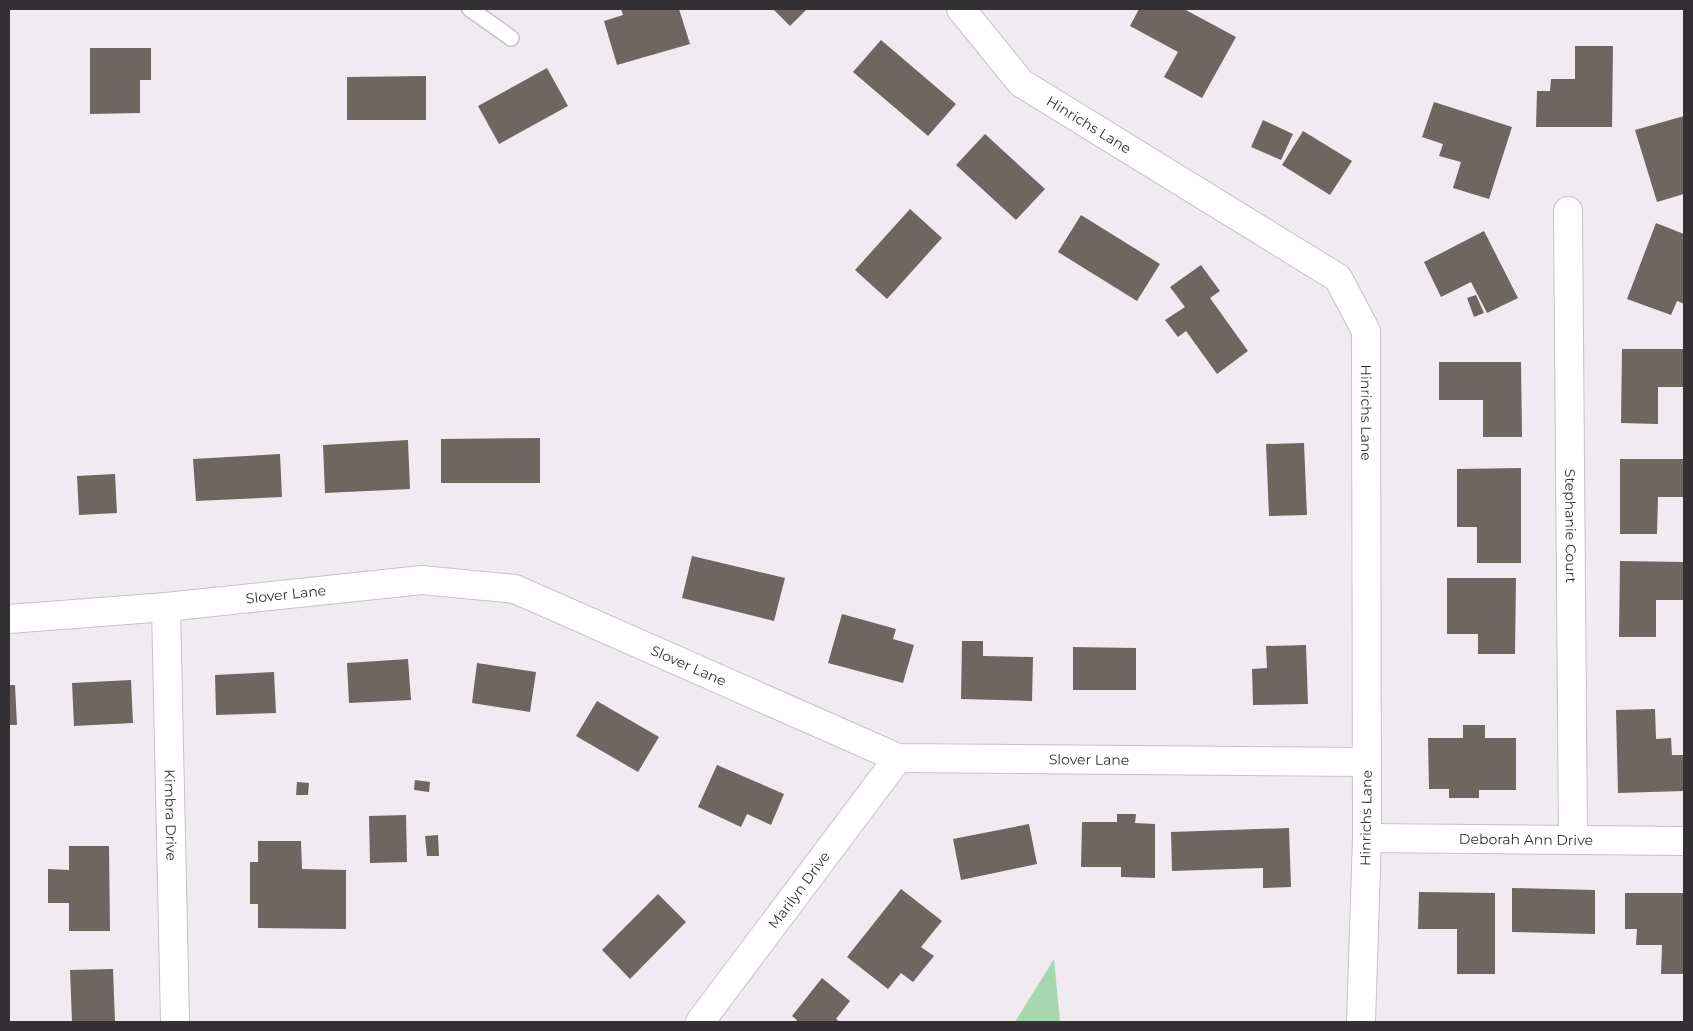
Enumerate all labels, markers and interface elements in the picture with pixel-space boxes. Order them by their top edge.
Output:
street label: Hinrichs Lane [1043,92,1135,158]
street label: Hinrichs Lane [1357,365,1375,461]
street label: Stephanie Court [1561,469,1580,584]
street label: Slover Lane [245,581,327,608]
street label: Slover Lane [648,641,729,690]
street label: Slover Lane [1049,750,1129,769]
street label: Kimbra Drive [161,769,181,861]
street label: Hinrichs Lane [1356,770,1376,866]
street label: Deborah Ann Drive [1459,830,1593,849]
street label: Marilyn Drive [764,848,834,932]

